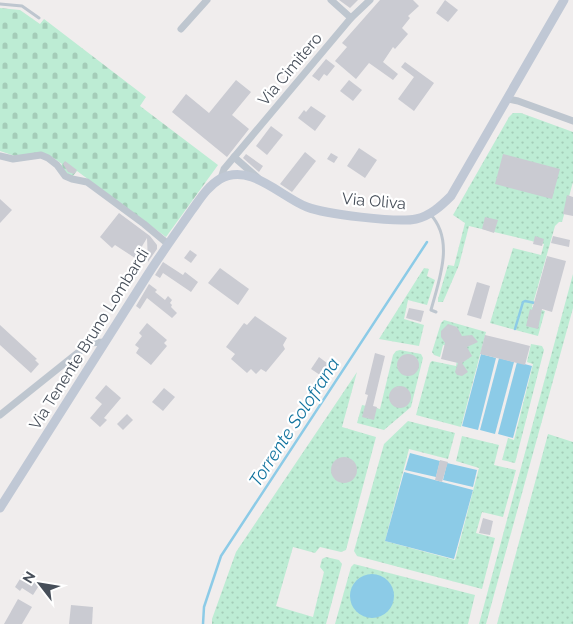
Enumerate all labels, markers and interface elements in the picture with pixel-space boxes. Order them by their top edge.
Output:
street label: Via Cimitero [254,29,326,109]
street label: Via Oliva [341,189,407,213]
street label: Via Tenente Bruno Lombardi [25,245,153,433]
water label: Torrente Solofrana [245,353,344,490]
north arrow [15,559,65,609]
text: N [19,569,38,586]

